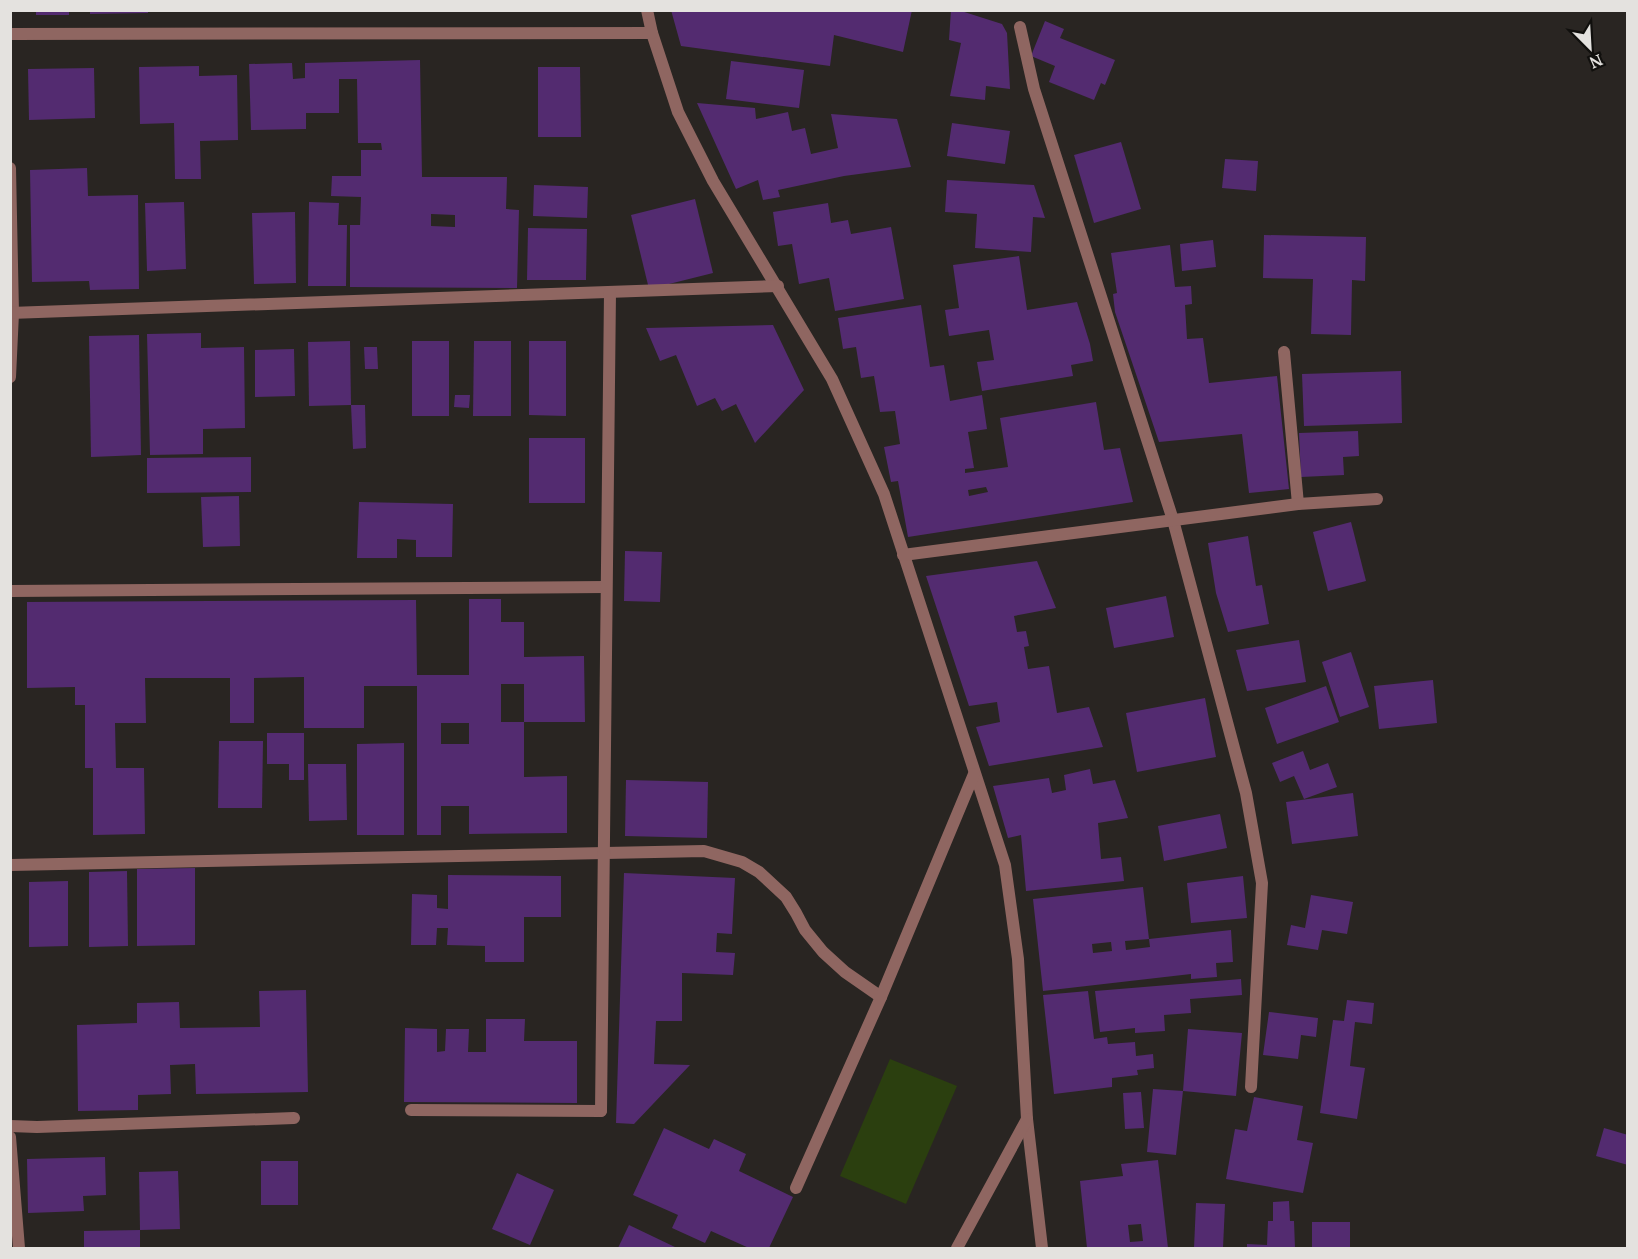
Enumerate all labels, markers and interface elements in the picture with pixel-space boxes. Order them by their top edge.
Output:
north arrow [1560,18,1620,78]
text: N [1586,49,1606,74]

